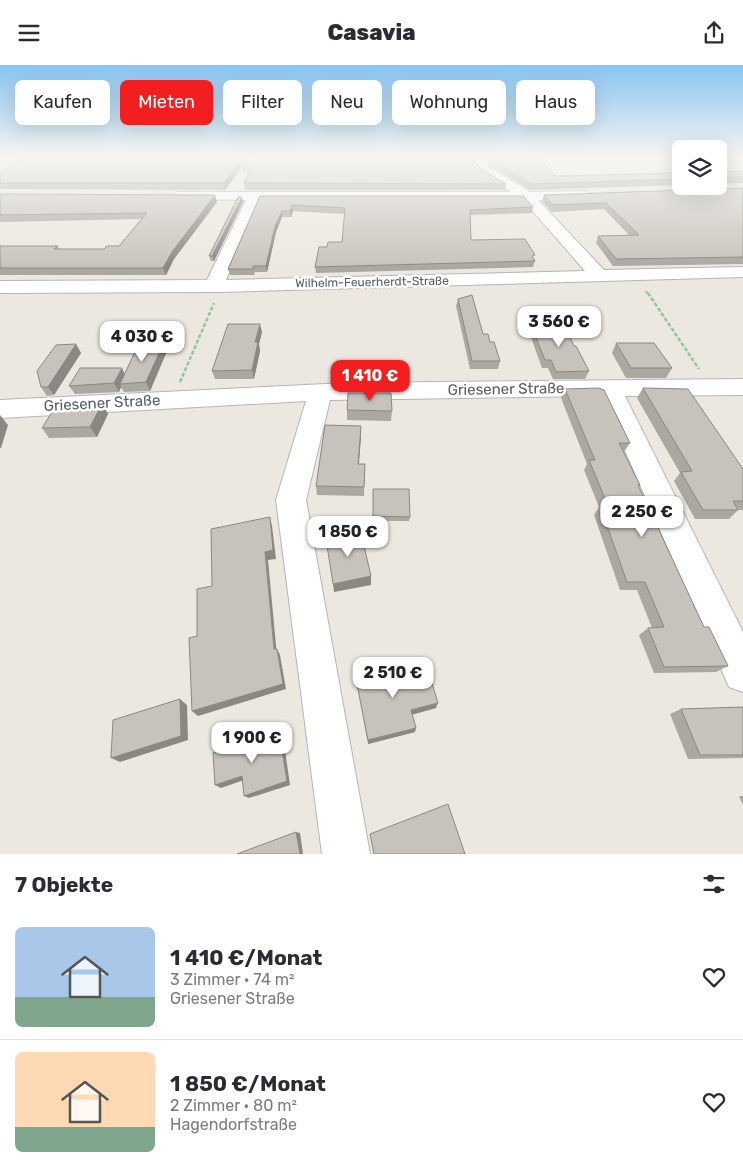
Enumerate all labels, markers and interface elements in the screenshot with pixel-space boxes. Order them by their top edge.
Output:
icon: menu [15,19,43,47]
text: Casavia [327,19,416,46]
icon: share [700,19,728,47]
chip: Kaufen [15,80,110,125]
chip: Mieten [120,80,213,125]
chip: Filter [223,80,302,125]
chip: Neu [312,80,382,125]
chip: Wohnung [392,80,506,125]
chip: Haus [516,80,595,125]
map controls [672,140,727,195]
button: layers [672,140,727,195]
street label: Wilhelm-Feuerherdt-Straße [295,274,449,290]
pin: 3 560 € [513,305,605,348]
text: 3 560 € [528,312,590,331]
pin: 4 030 € [96,321,188,363]
text: 4 030 € [111,327,173,346]
pin: 1 410 € [324,359,416,402]
text: 1 410 € [342,366,398,385]
street label: Griesener Straße [447,379,565,399]
street label: Griesener Straße [43,391,161,415]
pin: 2 250 € [596,495,688,538]
text: 2 250 € [611,502,673,521]
pin: 1 850 € [302,515,394,558]
text: 1 850 € [318,522,378,541]
pin: 2 510 € [347,657,439,699]
text: 2 510 € [364,663,422,682]
pin: 1 900 € [206,721,298,764]
text: 1 900 € [222,728,282,747]
icon: filters [700,870,728,898]
text: 7 Objekte [15,872,113,897]
text: 1 410 €/Monat [170,945,322,970]
icon: home [55,947,115,1007]
icon: heart [700,963,728,991]
text: 3 Zimmer · 74 m² [170,970,294,989]
text: Griesener Straße [170,989,295,1008]
text: 1 850 €/Monat [170,1071,326,1096]
icon: home [55,1072,115,1132]
icon: heart [700,1088,728,1116]
text: 2 Zimmer · 80 m² [170,1096,297,1115]
text: Hagendorfstraße [170,1115,297,1134]

